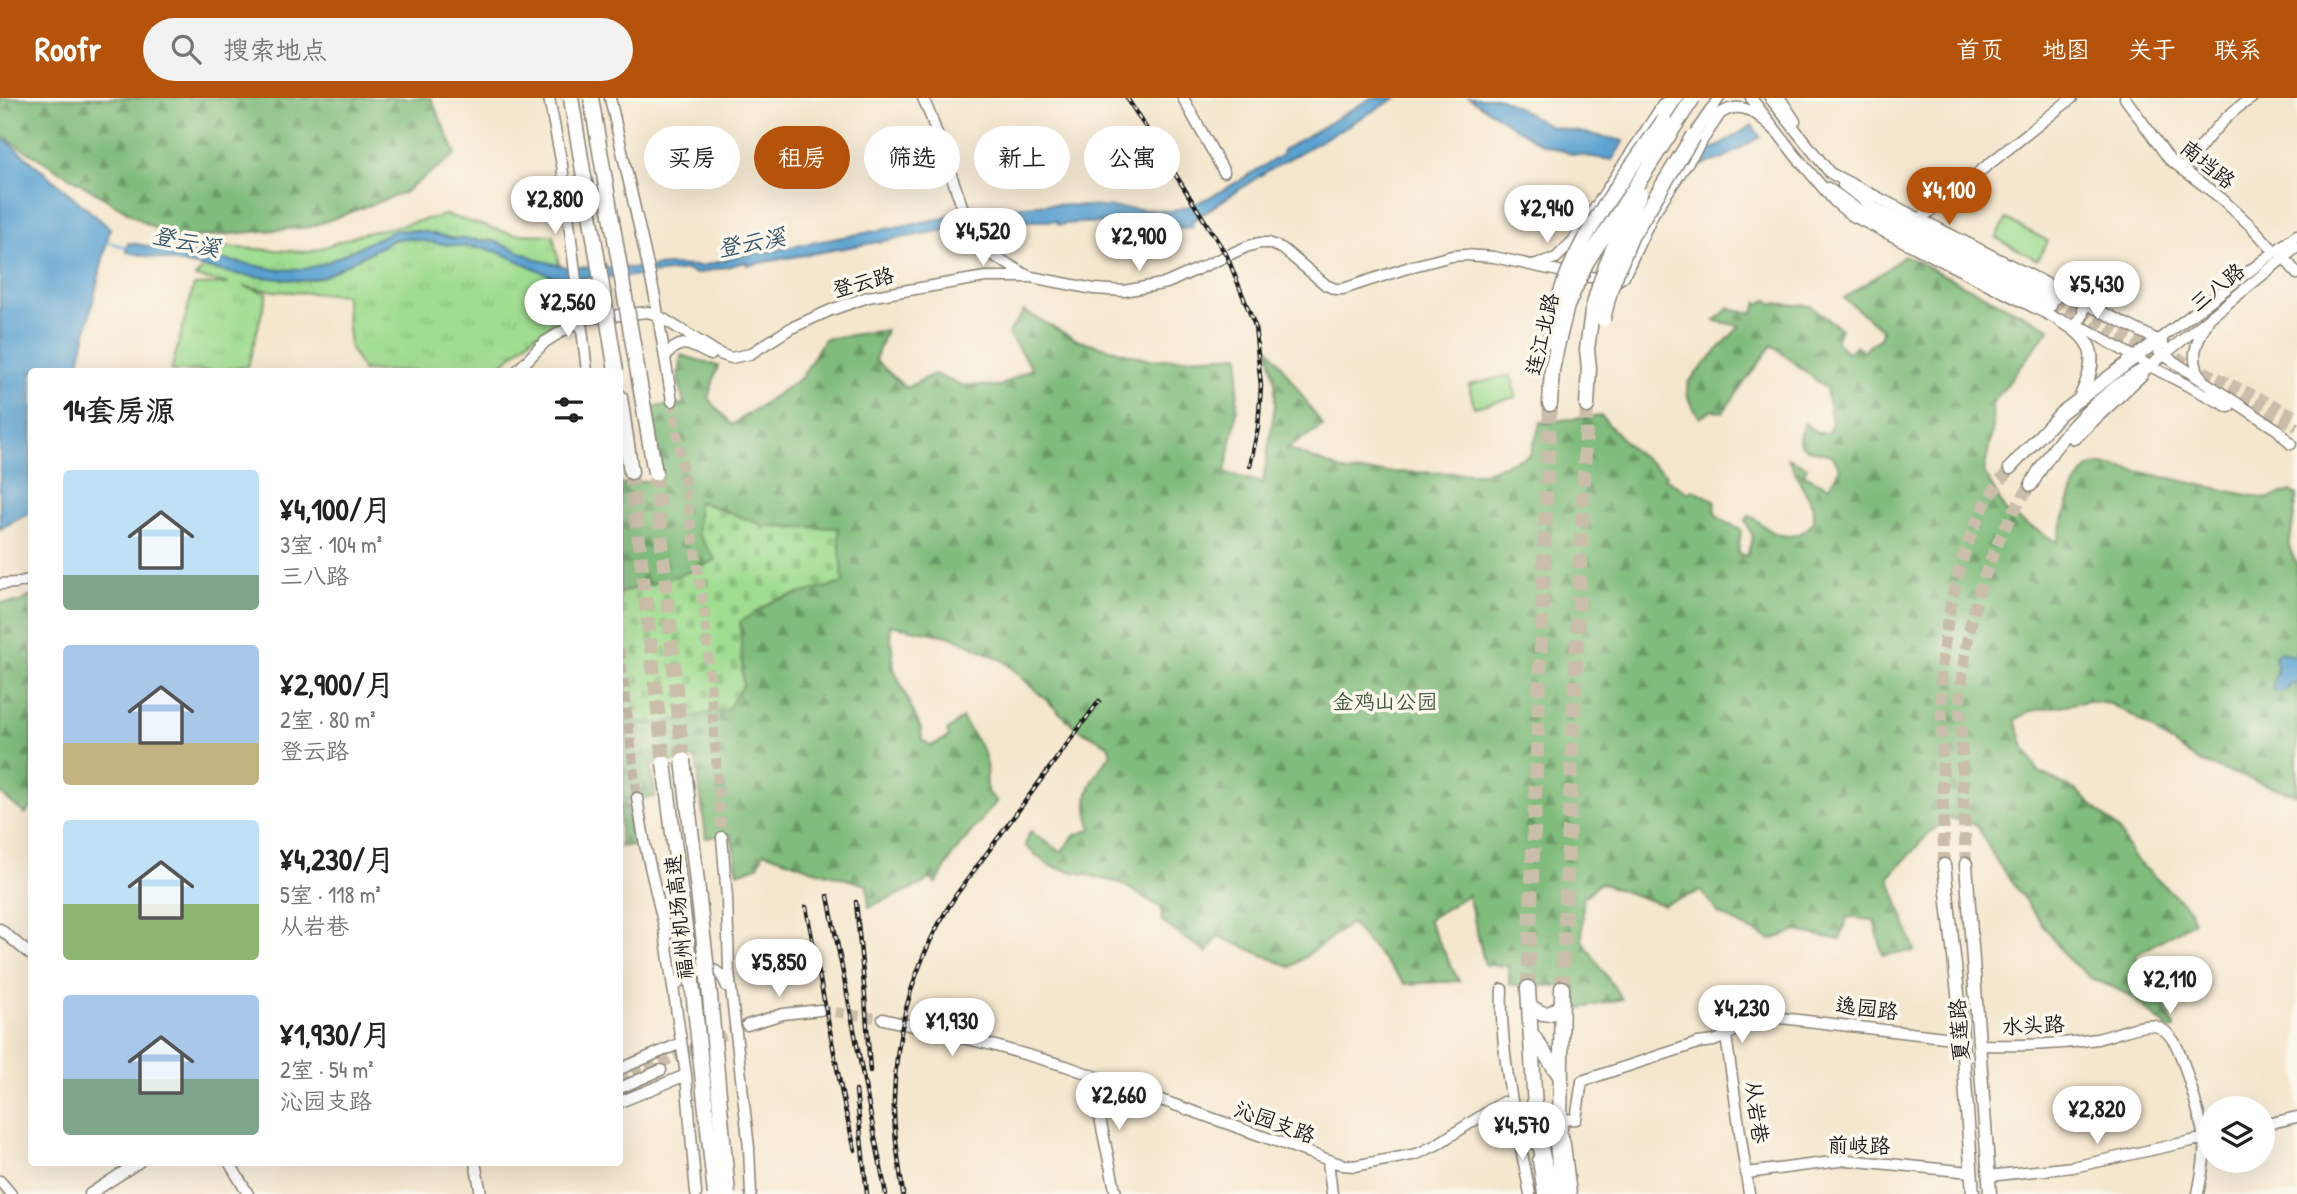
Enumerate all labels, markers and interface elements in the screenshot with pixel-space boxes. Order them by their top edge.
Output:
search box [143,18,633,81]
text: Roofr [35,27,101,71]
icon: search [167,30,205,68]
text: 搜索地点 [223,32,327,67]
text: 首页 [1956,33,2004,65]
text: 地图 [2042,33,2090,65]
text: 关于 [2128,33,2176,65]
text: 联系 [2214,33,2262,65]
chip: 买房 [644,126,740,189]
chip: 租房 [754,126,850,189]
chip: 筛选 [864,126,960,189]
chip: 新上 [974,126,1070,189]
chip: 公寓 [1084,126,1180,189]
street label: 南垱路 [2174,133,2242,195]
pin: ¥4,100 [1892,167,2006,227]
text: ¥4,100 [1923,174,1975,205]
pin: ¥2,800 [498,176,612,236]
text: ¥2,800 [527,183,583,214]
pin: ¥2,940 [1490,186,1604,245]
text: ¥2,940 [1520,192,1574,223]
pin: ¥4,520 [926,208,1040,268]
pin: ¥2,900 [1082,214,1196,273]
text: ¥4,520 [956,215,1010,246]
water label: 登云溪 [149,219,225,264]
water label: 登云溪 [714,220,790,264]
text: ¥2,900 [1111,220,1167,251]
street label: 三八路 [2183,256,2251,318]
street label: 登云路 [829,260,897,304]
pin: ¥5,430 [2040,262,2154,321]
text: ¥5,430 [2070,268,2124,299]
pin: ¥2,560 [511,280,625,339]
text: ¥2,560 [540,286,596,317]
street label: 连江北路 [1518,290,1566,378]
text: 14套房源 [63,390,175,430]
icon: filters [550,391,588,429]
text: ¥4,100/月 [280,489,392,529]
icon: home [119,498,203,582]
text: 3室 · 104 m² [280,529,382,560]
text: 三八路 [280,560,349,591]
text: ¥2,900/月 [280,664,395,704]
icon: home [119,673,203,757]
park label: 金鸡山公园 [1333,687,1438,716]
text: 2室 · 80 m² [280,704,375,735]
text: 登云路 [280,735,349,766]
text: ¥4,230/月 [280,839,395,879]
icon: home [119,848,203,932]
street label: 福州机场高速 [658,853,700,981]
text: 5室 · 118 m² [280,879,381,910]
text: 从岩巷 [280,910,349,941]
pin: ¥5,850 [722,940,836,999]
text: ¥5,850 [751,946,807,977]
pin: ¥2,110 [2113,956,2227,1016]
text: ¥2,110 [2143,963,2197,994]
pin: ¥4,230 [1685,986,1799,1045]
street label: 逸园路 [1834,990,1900,1026]
text: ¥4,230 [1714,992,1770,1023]
pin: ¥1,930 [895,998,1009,1058]
street label: 夏莲路 [1942,998,1976,1062]
text: ¥1,930 [926,1005,978,1036]
street label: 水头路 [2001,1009,2065,1041]
text: ¥1,930/月 [280,1014,391,1054]
icon: home [119,1023,203,1107]
text: 2室 · 54 m² [280,1054,374,1085]
pin: ¥2,660 [1062,1072,1176,1132]
text: ¥2,660 [1092,1079,1146,1110]
street label: 从岩巷 [1738,1079,1776,1145]
text: 沁园支路 [280,1085,372,1116]
pin: ¥2,820 [2040,1086,2154,1146]
text: ¥2,820 [2068,1093,2126,1124]
street label: 沁园支路 [1231,1094,1319,1150]
map controls [2198,1096,2275,1173]
button: layers [2198,1096,2275,1173]
pin: ¥4,570 [1465,1102,1579,1162]
text: ¥4,570 [1494,1109,1550,1140]
street label: 前岐路 [1827,1130,1891,1160]

